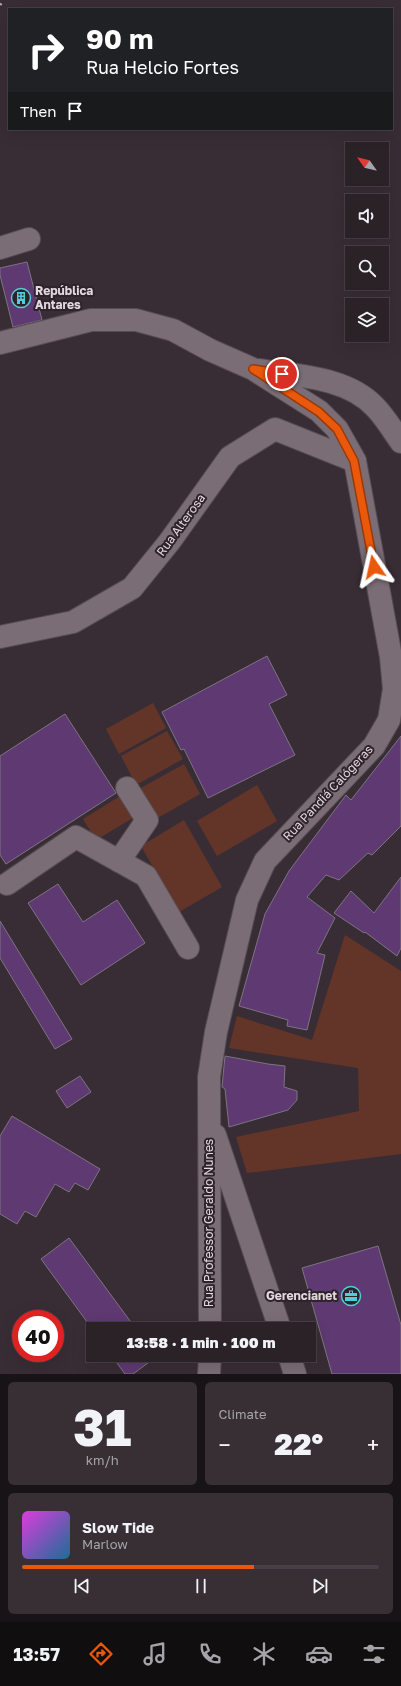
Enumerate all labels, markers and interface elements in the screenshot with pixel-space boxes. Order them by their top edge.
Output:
text: 90 m [86,22,153,55]
icon: right [20,24,72,76]
text: Rua Helcio Fortes [86,56,239,78]
icon: arrive [64,100,86,122]
text: Then [20,102,56,120]
north arrow [345,142,389,186]
map controls [345,142,389,342]
button: sound [345,194,389,238]
button: search [345,246,389,290]
place label: República Antares [35,283,93,312]
building icon: República Antares [10,287,32,309]
button: layers [345,298,389,342]
pin [265,357,299,391]
icon: arrive [271,363,293,385]
street label: Rua Alterosa [153,491,208,559]
position arrow [353,546,395,588]
street label: Rua Pandiá Calógeras [279,742,376,844]
street label: Rua Professor Geraldo Nunes [201,1139,216,1307]
office icon: Gerencianet [340,1285,362,1307]
place label: Gerencianet [266,1288,337,1303]
speed limit sign: 40 [12,1310,64,1362]
text: 13:58 · 1 min · 100 m [126,1333,276,1351]
text: 31 [73,1395,132,1457]
text: Climate [219,1406,266,1422]
text: 22° [274,1426,323,1462]
text: − [219,1431,231,1458]
text: + [367,1431,379,1458]
text: km/h [86,1452,119,1468]
text: Slow Tide [82,1518,154,1536]
text: Marlow [82,1536,128,1552]
icon: previous [71,1575,93,1597]
icon: pause [190,1575,212,1597]
icon: next [309,1575,331,1597]
icon: directions [87,1640,115,1668]
icon: music [141,1640,169,1668]
icon: phone [196,1640,224,1668]
icon: climate [250,1640,278,1668]
icon: car [305,1640,333,1668]
icon: filters [360,1640,388,1668]
text: 13:57 [13,1643,60,1665]

